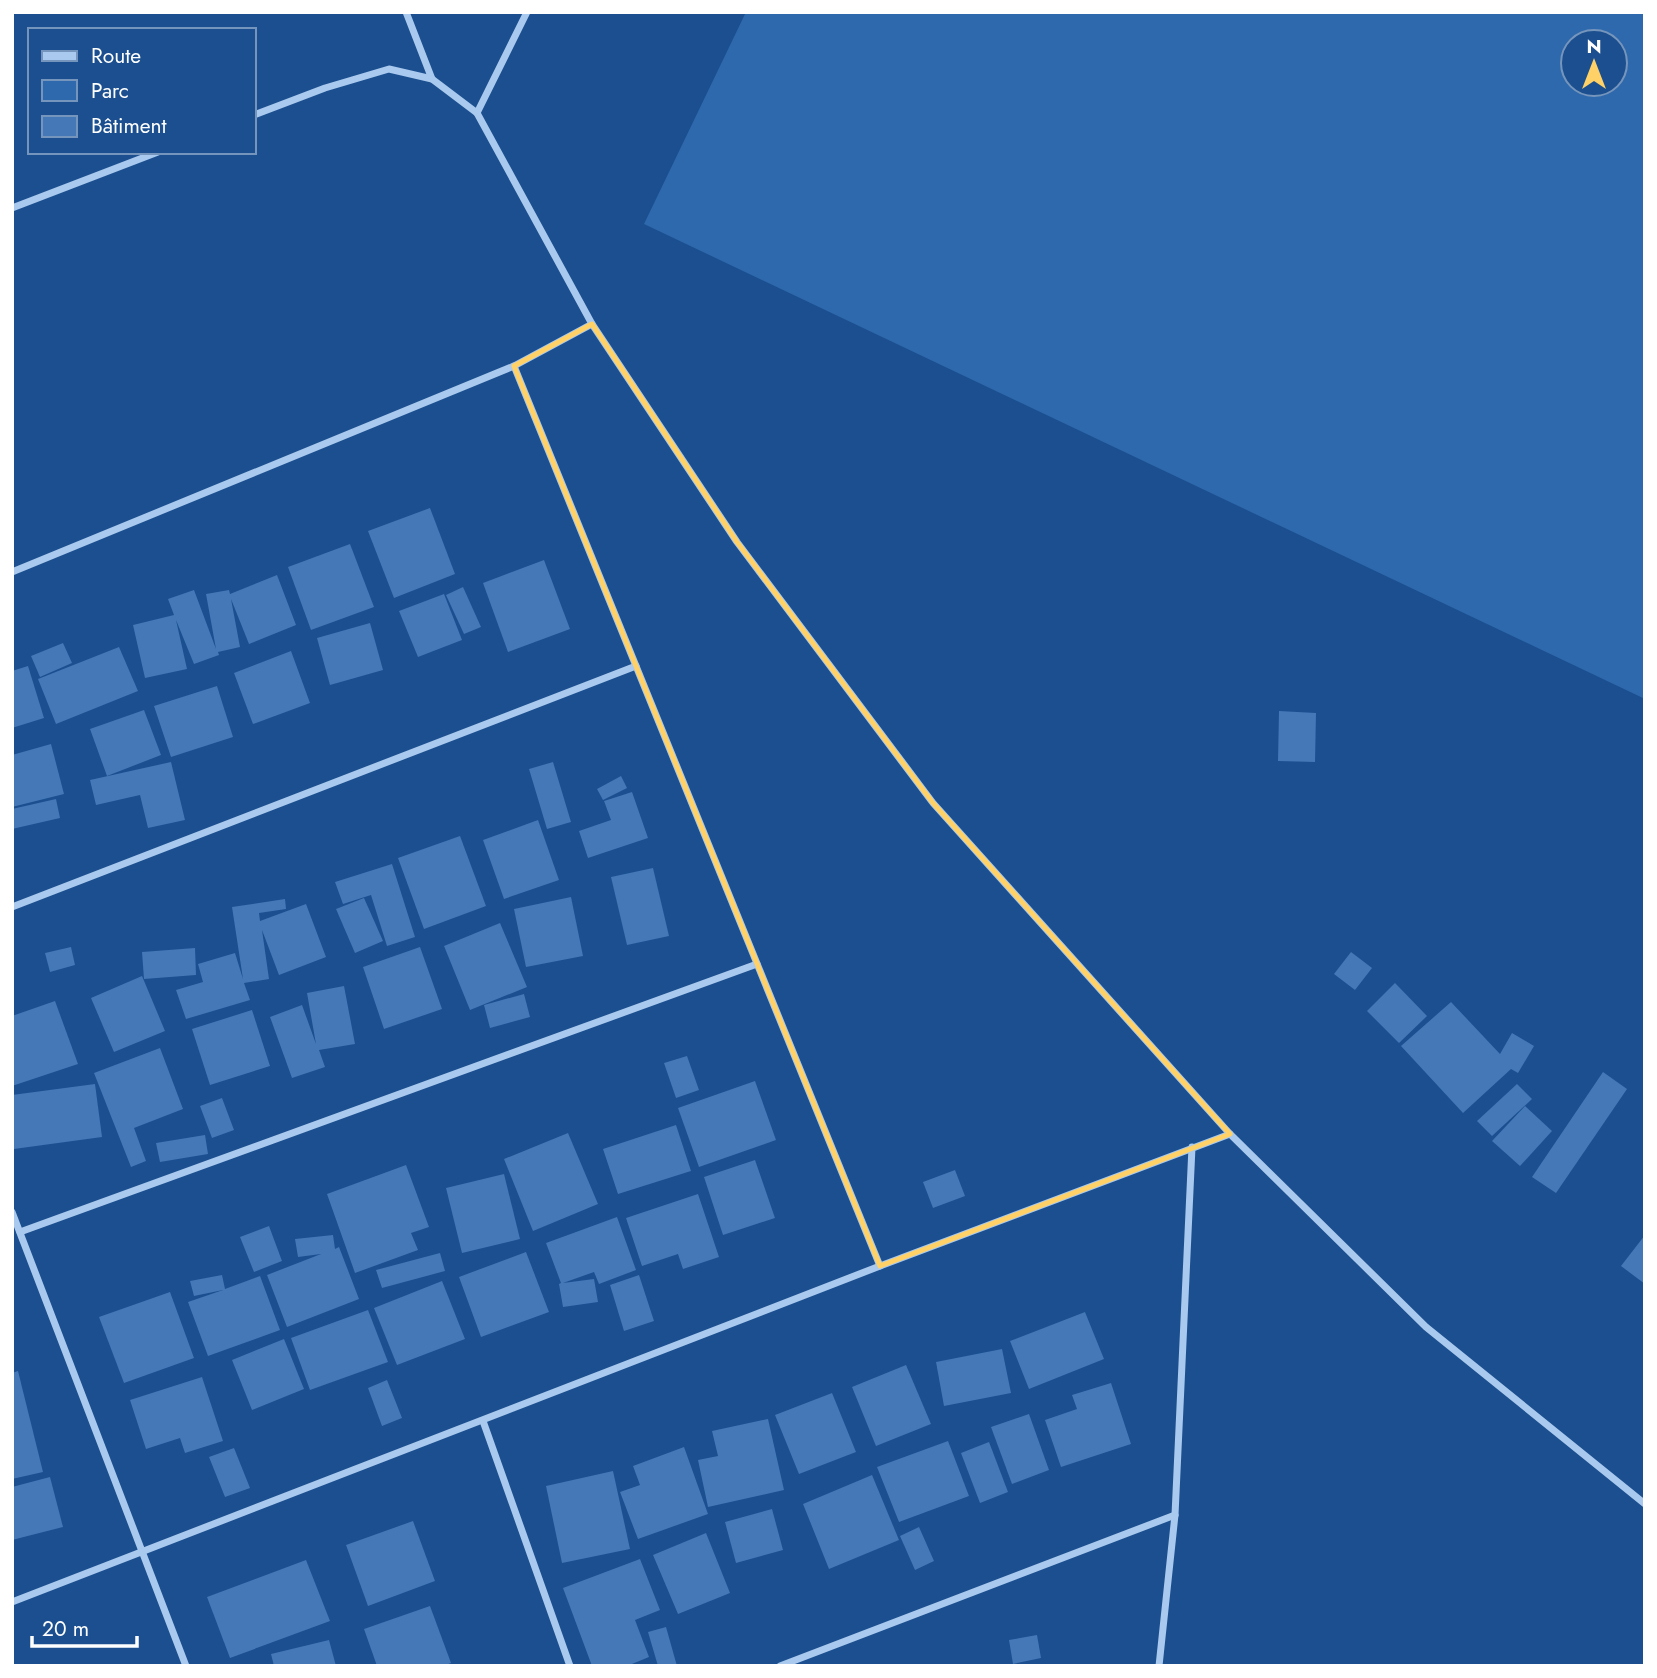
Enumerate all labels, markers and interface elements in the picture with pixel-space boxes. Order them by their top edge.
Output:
legend [28,28,256,154]
north arrow [1559,28,1629,98]
text: N [1586,33,1602,60]
text: Route [91,41,141,71]
text: Parc [91,76,129,106]
text: Bâtiment [91,111,167,141]
scale bar [32,1604,136,1648]
text: 20 m [42,1614,89,1644]

